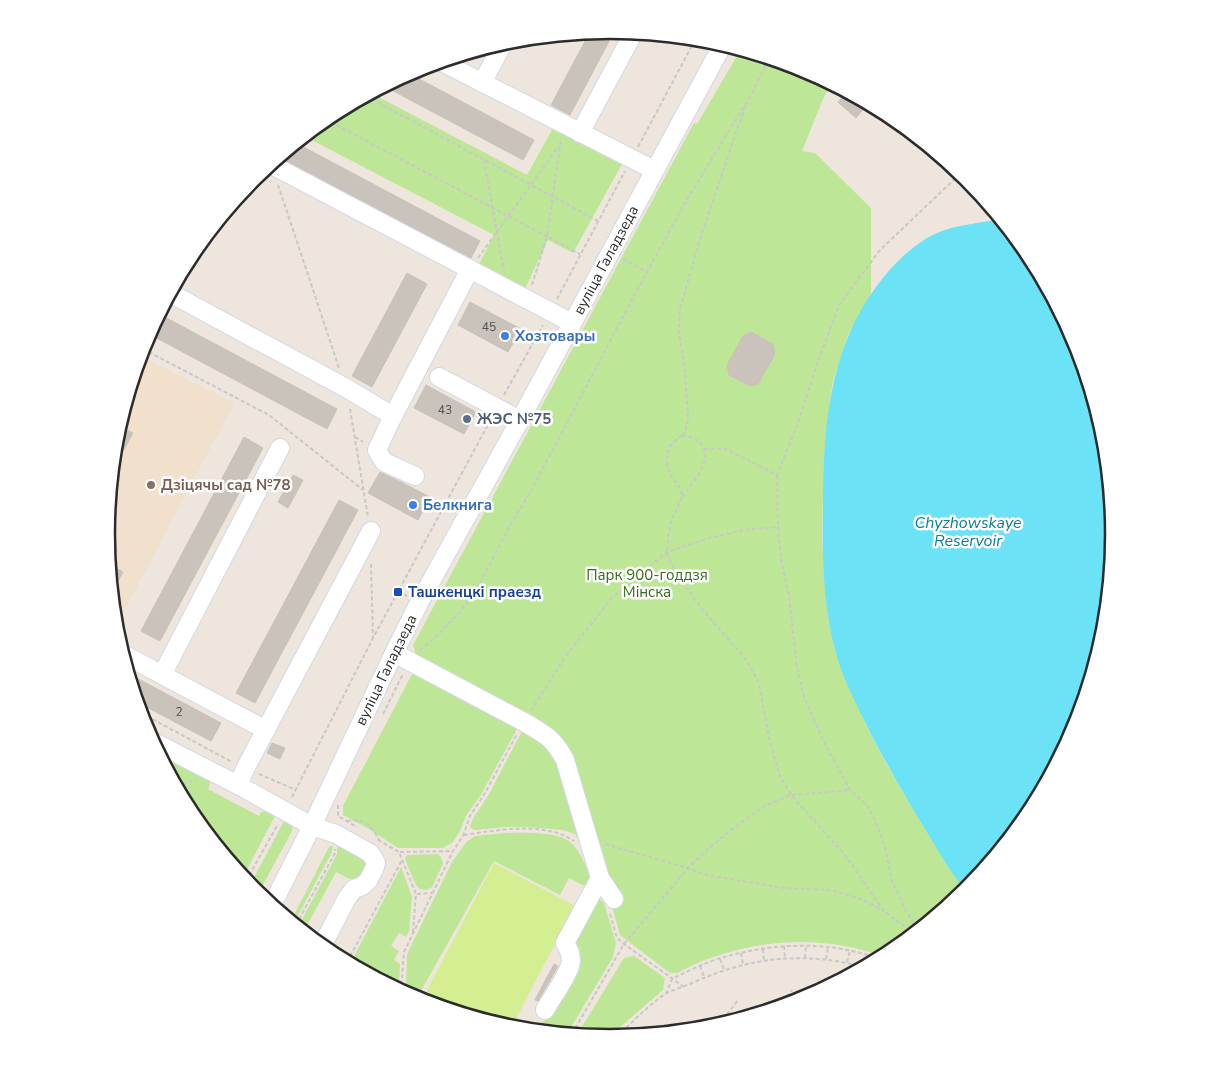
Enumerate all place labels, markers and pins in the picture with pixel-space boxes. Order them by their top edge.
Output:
place label: Хозтовары [514,326,595,346]
marker: Хозтовары [499,330,511,342]
place label: ЖЭС №75 [477,409,551,429]
marker: ЖЭС №75 [461,413,473,425]
place label: Дзіцячы сад №78 [161,475,290,495]
marker: Дзіцячы сад №78 [145,479,157,491]
place label: Белкнига [423,495,492,515]
marker: Белкнига [407,499,419,511]
place label: Ташкенцкі праезд [408,582,541,602]
marker: Ташкенцкі праезд [392,586,404,598]

